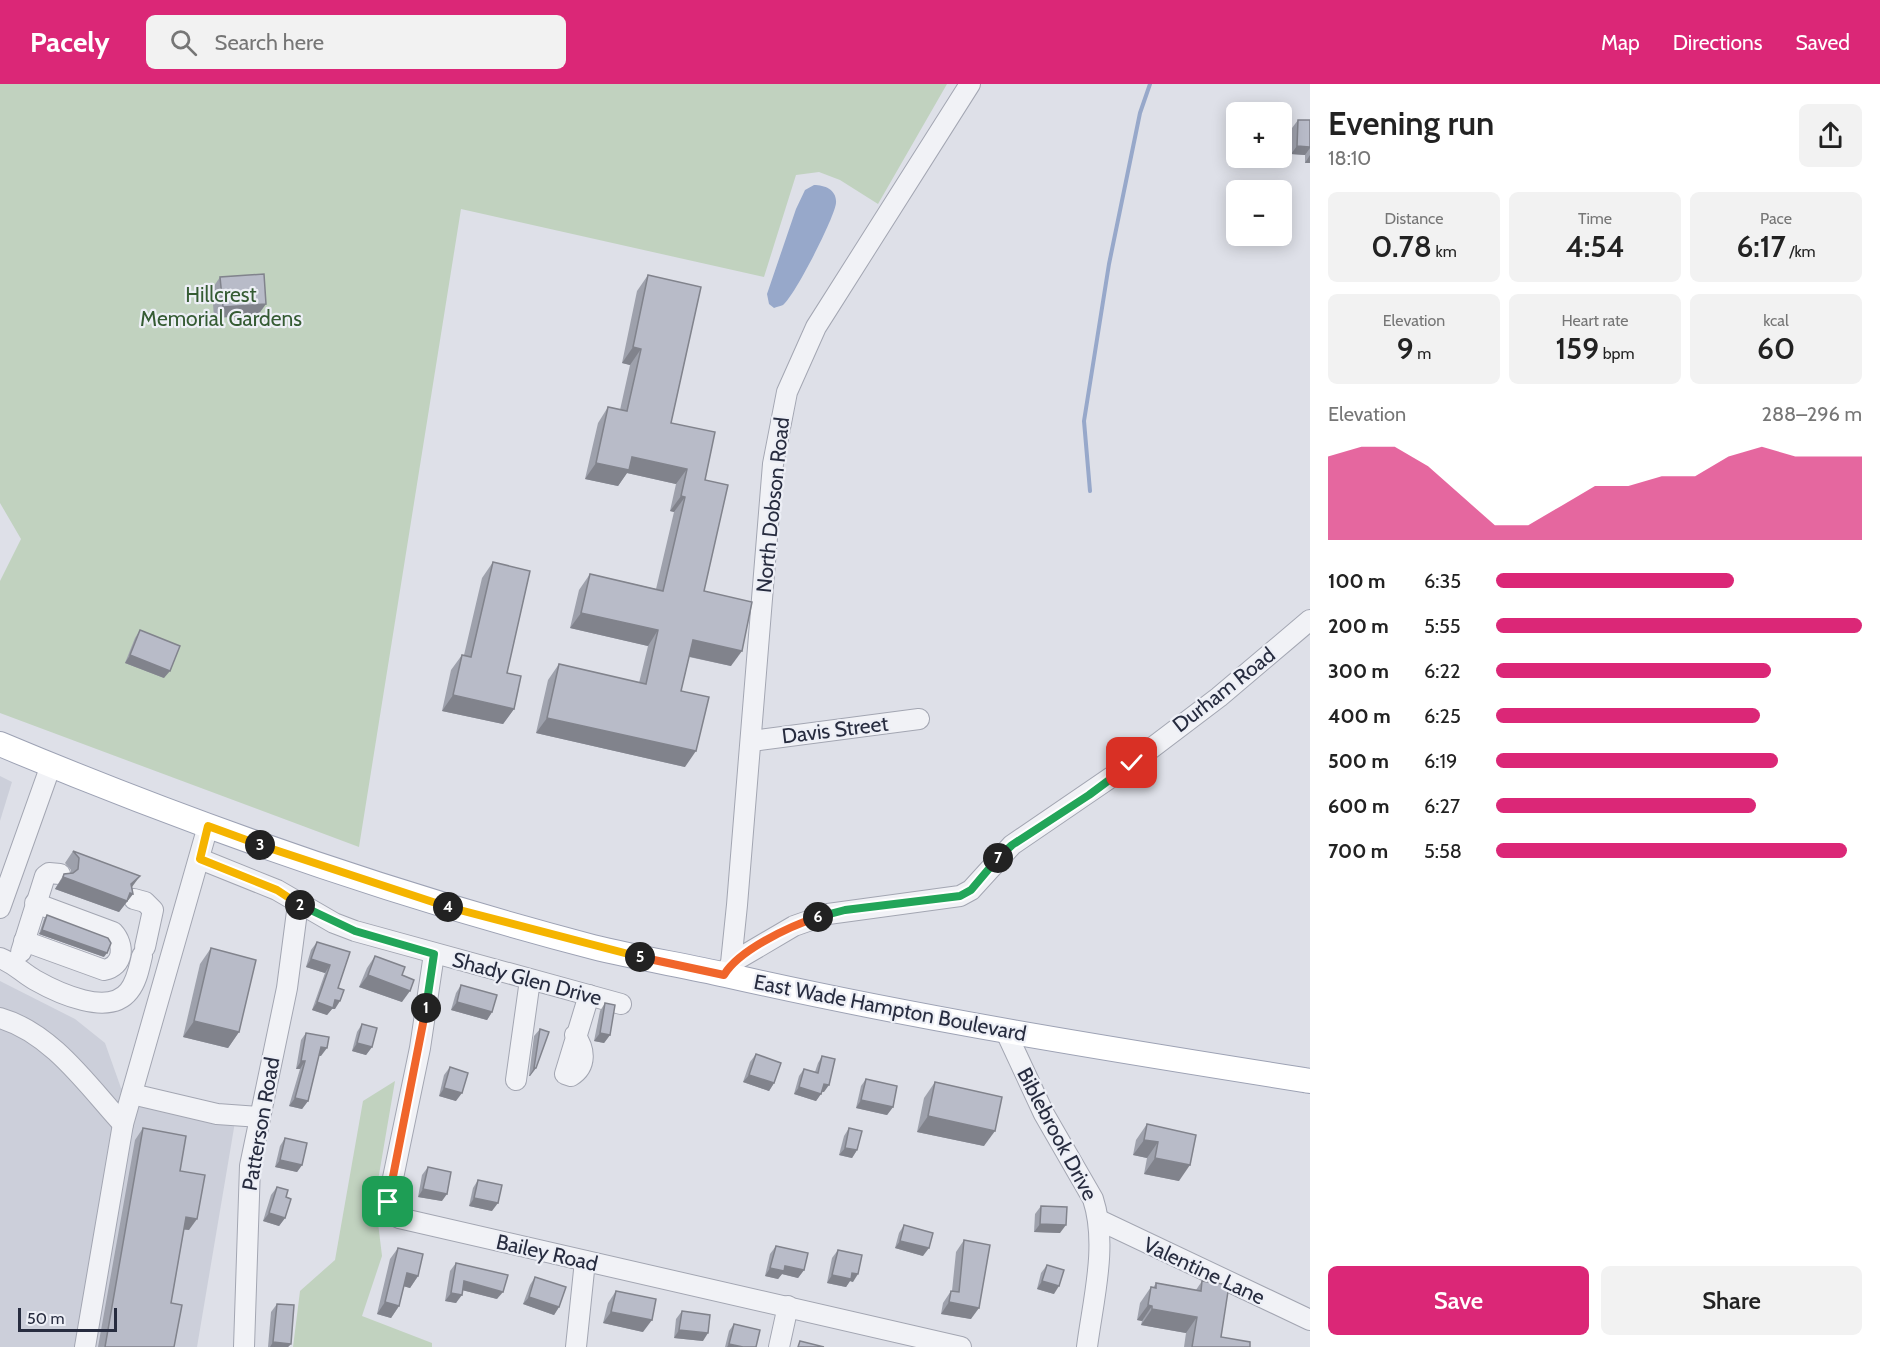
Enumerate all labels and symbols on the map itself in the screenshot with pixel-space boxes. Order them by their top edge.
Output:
park label: Hillcrest Memorial Gardens [140,282,302,331]
street label: North Dobson Road [751,416,794,594]
street label: Durham Road [1168,642,1280,737]
street label: Davis Street [780,711,890,748]
pin [1106,737,1157,788]
pin: 3 [245,830,275,860]
pin: 7 [983,843,1013,873]
pin: 2 [285,890,315,920]
pin: 4 [433,892,463,922]
pin: 6 [803,902,833,932]
pin: 5 [625,942,655,972]
street label: Shady Glen Drive [450,947,605,1011]
street label: East Wade Hampton Boulevard [752,969,1028,1046]
pin: 1 [411,993,441,1023]
street label: Patterson Road [236,1055,285,1193]
street label: Biblebrook Drive [1012,1063,1103,1205]
pin [362,1176,413,1227]
street label: Bailey Road [494,1229,600,1276]
street label: Valentine Lane [1140,1232,1269,1310]
scale bar [18,1305,117,1332]

